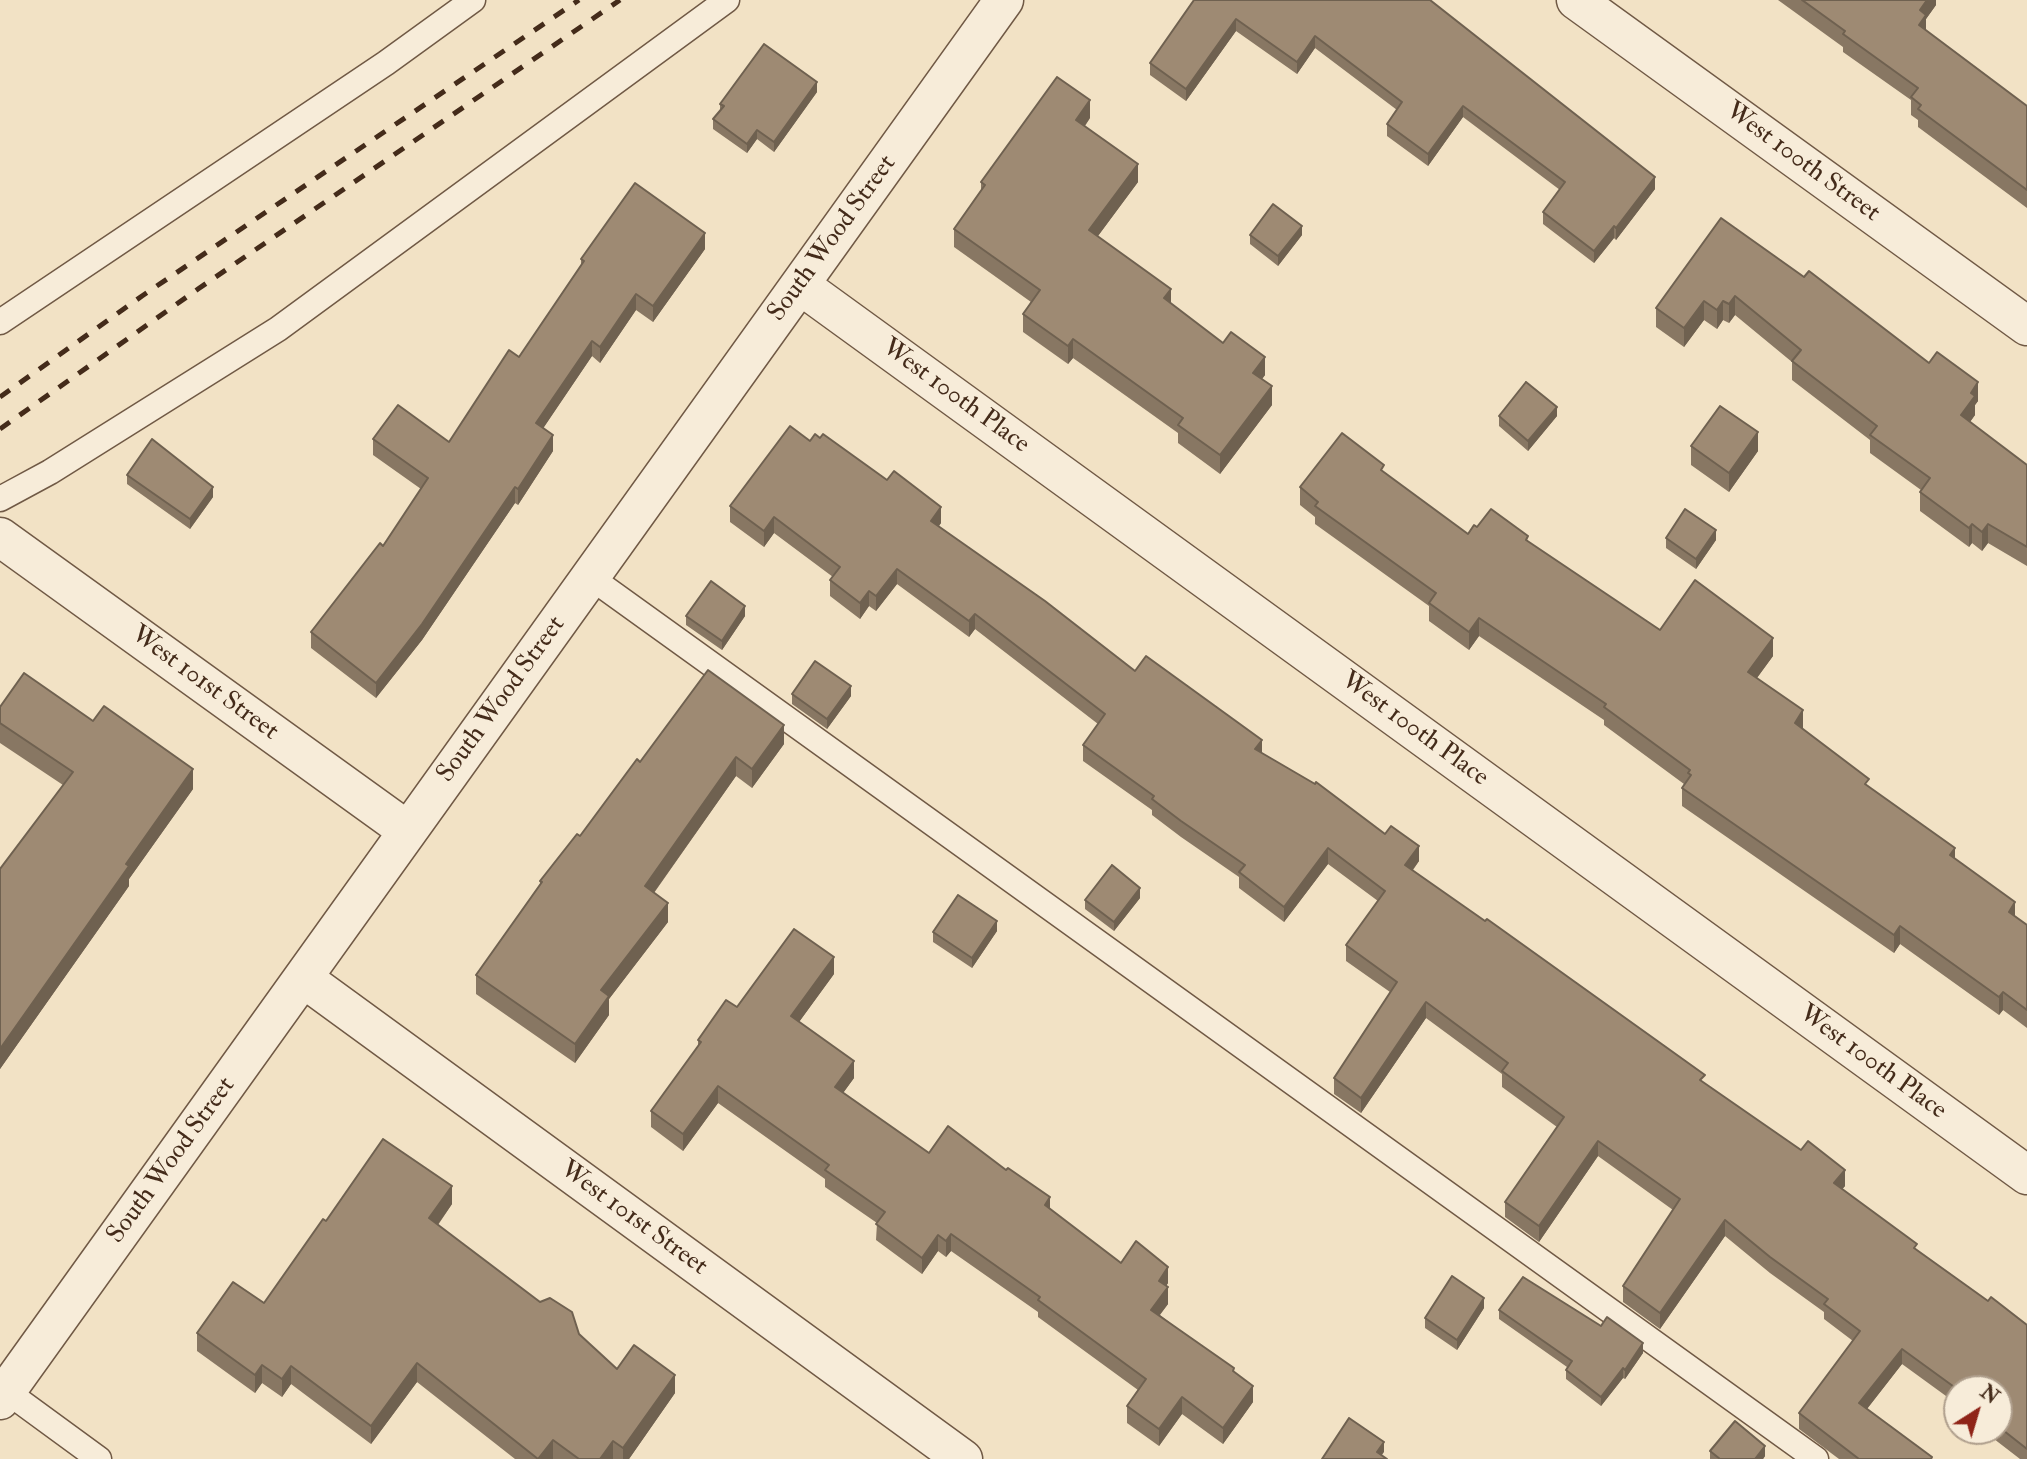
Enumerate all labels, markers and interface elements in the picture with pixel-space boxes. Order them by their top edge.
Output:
street label: West 100th Street [1718,96,1886,230]
street label: South Wood Street [762,150,904,328]
street label: West 100th Place [875,333,1035,461]
street label: South Wood Street [431,611,573,789]
street label: West 101st Street [124,620,284,748]
street label: West 100th Place [1334,666,1494,794]
street label: West 100th Place [1792,999,1952,1127]
street label: South Wood Street [101,1072,243,1250]
street label: West 101st Street [553,1155,713,1283]
north arrow [1943,1375,2013,1445]
text: N [1975,1380,2003,1410]

